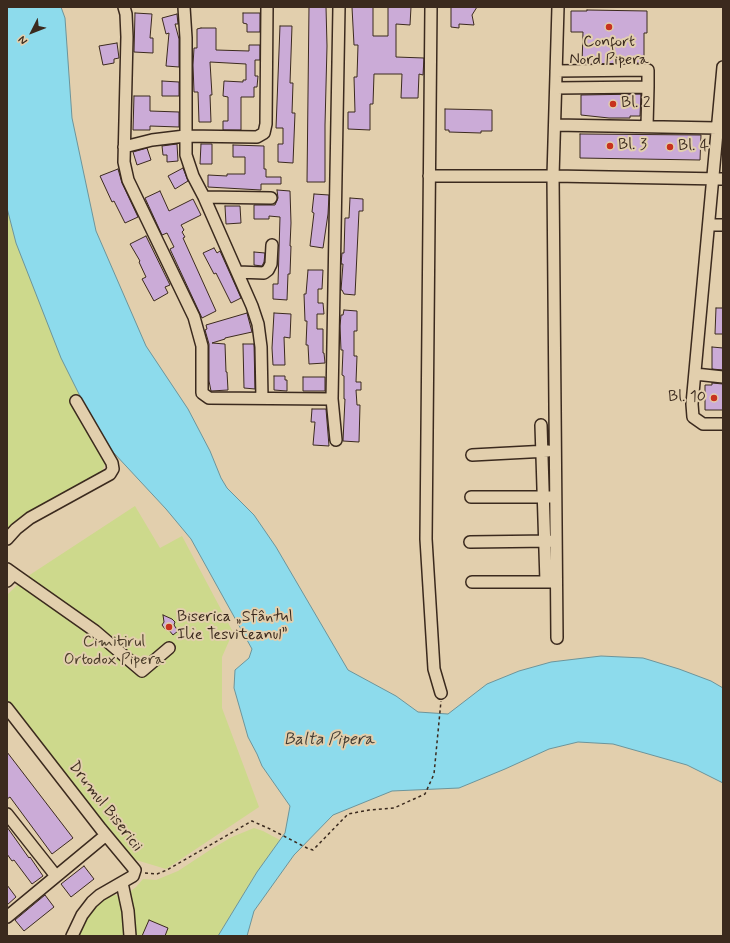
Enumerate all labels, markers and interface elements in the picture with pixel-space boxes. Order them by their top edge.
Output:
north arrow [12,12,52,52]
marker: Confort Nord Pipera [604,22,614,32]
text: N [15,33,31,47]
place label: Confort Nord Pipera [569,33,649,71]
place label: Bl. 2 [621,94,651,114]
marker: Bl. 2 [608,99,618,109]
place label: Bl. 3 [618,136,647,156]
place label: Bl. 4 [678,137,709,157]
marker: Bl. 3 [605,141,615,151]
marker: Bl. 4 [665,142,675,152]
place label: Bl. 10 [668,388,706,408]
marker: Bl. 10 [709,393,719,403]
place label: Biserica „Sfântul Ilie Tesviteanul” [177,608,293,646]
marker: Biserica „Sfântul Ilie Tesviteanul” [164,622,174,632]
park label: Cimitirul Ortodox Pipera [64,633,164,671]
water label: Balta Pipera [284,730,374,750]
street label: Drumul Bisericii [64,758,146,856]

